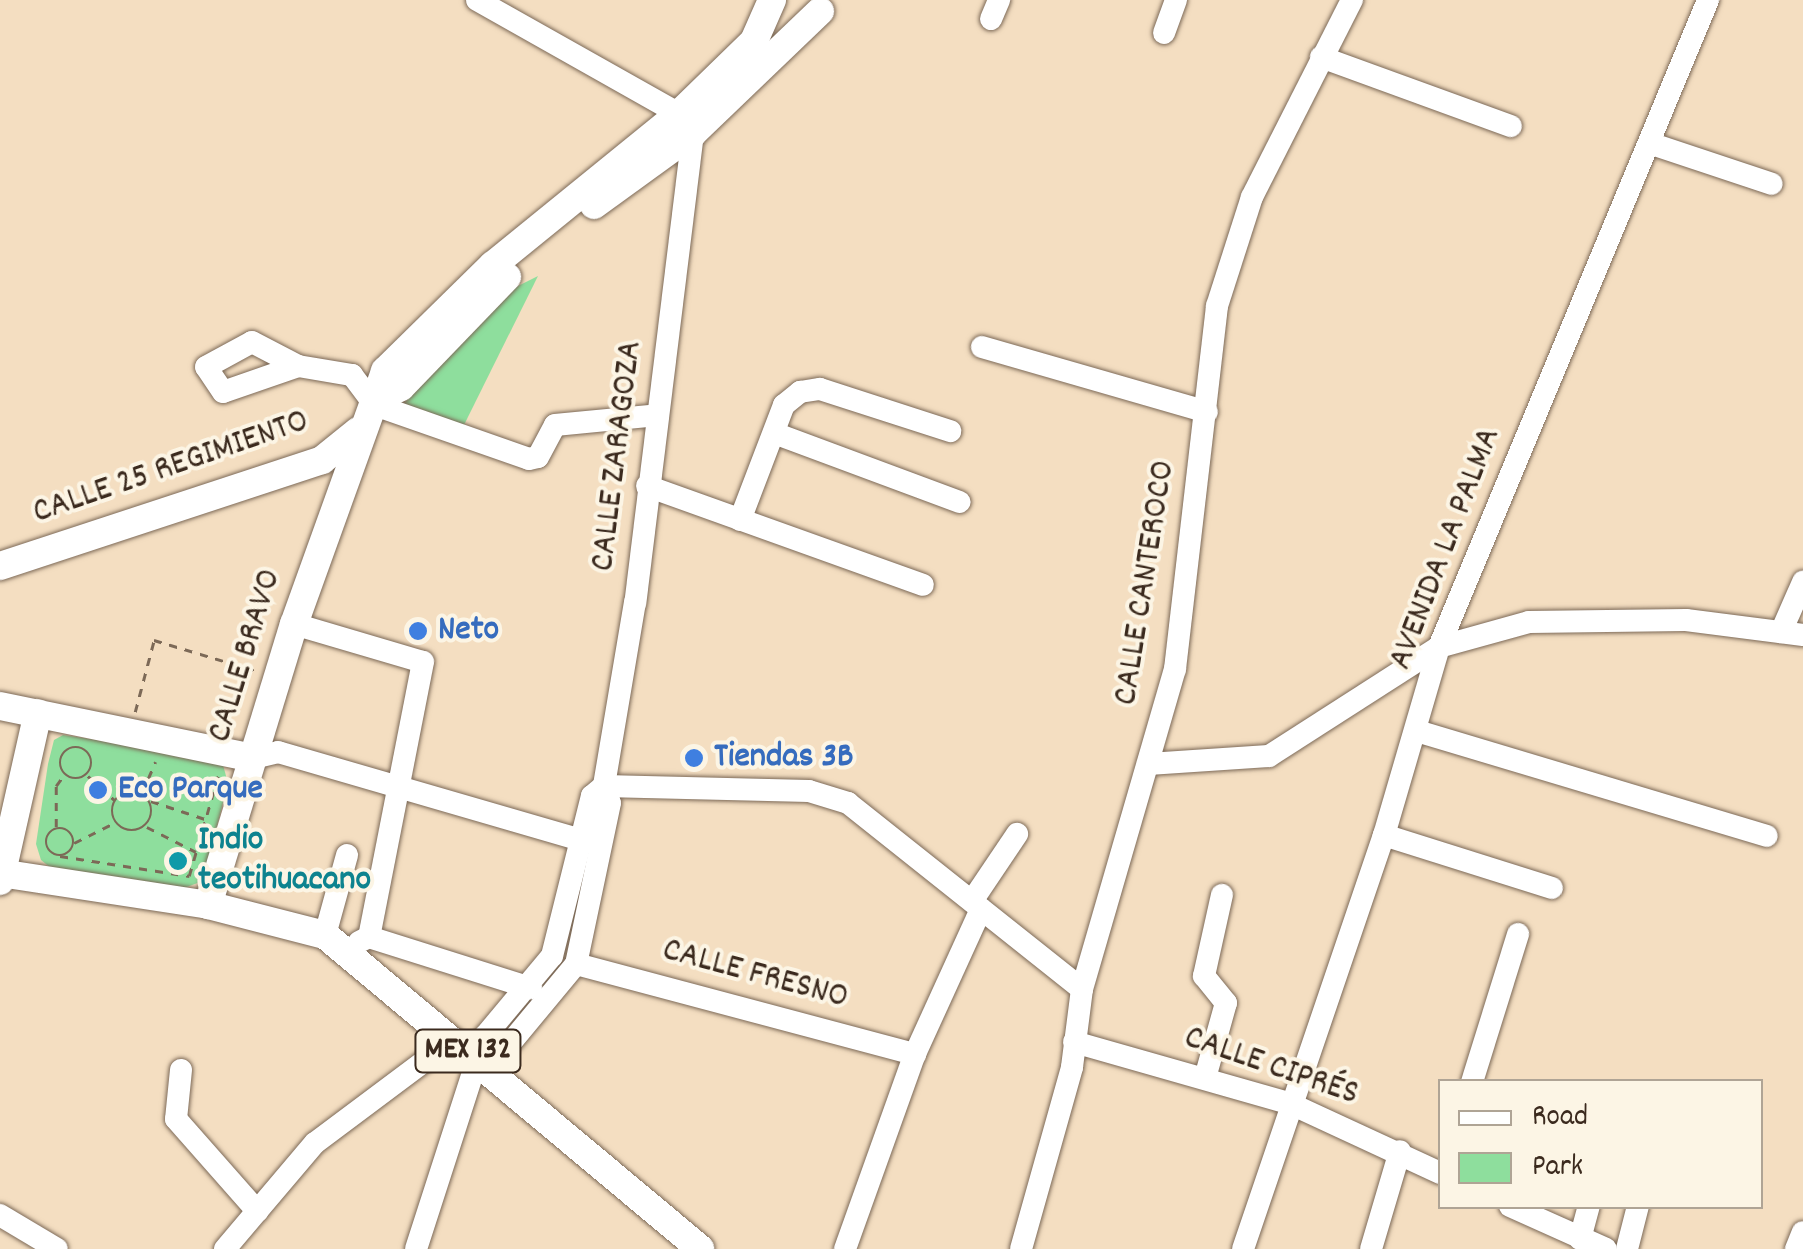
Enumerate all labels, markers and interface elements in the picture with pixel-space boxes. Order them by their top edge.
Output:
street label: CALLE ZARAGOZA [583,338,653,574]
street label: CALLE 25 REGIMIENTO [28,401,314,535]
street label: AVENIDA LA PALMA [1381,422,1511,676]
street label: CALLE CANTEROCO [1106,458,1186,708]
street label: CALLE BRAVO [200,564,292,748]
place label: Neto [438,610,499,652]
marker: Neto [407,620,429,642]
place label: Tiendas 3B [714,737,854,779]
marker: Tiendas 3B [683,747,705,769]
place label: Eco Parque [118,769,263,811]
marker: Eco Parque [87,779,109,801]
place label: Indio teotihuacano [198,820,371,902]
marker: Indio teotihuacano [167,850,189,872]
street label: CALLE FRESNO [658,930,852,1020]
street label: CALLE CIPRÉS [1178,1018,1364,1116]
road number: MEX 132 [413,1024,523,1078]
legend [1438,1079,1763,1209]
text: Road [1532,1097,1588,1140]
text: Park [1532,1147,1583,1190]

